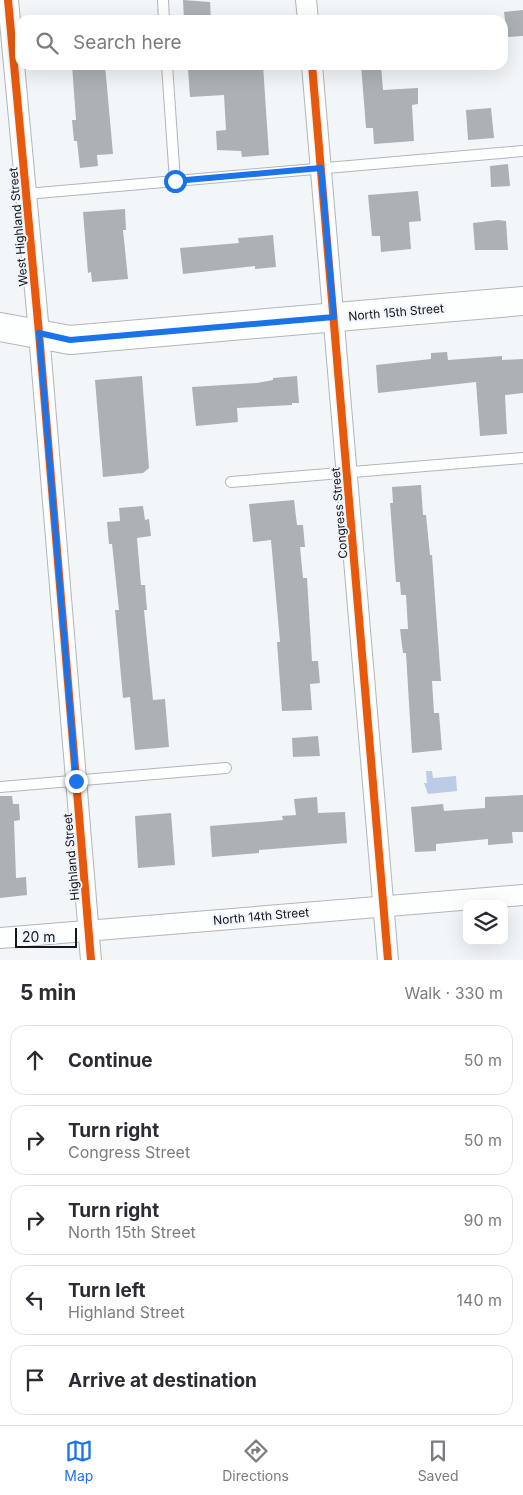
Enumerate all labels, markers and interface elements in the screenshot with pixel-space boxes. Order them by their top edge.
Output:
search box [15,15,508,70]
icon: search [33,29,61,57]
text: Search here [73,31,182,54]
street label: West Highland Street [5,167,31,287]
route start [164,170,187,193]
street label: North 15th Street [348,300,444,324]
street label: Congress Street [328,467,350,559]
route end [65,770,88,793]
street label: Highland Street [60,813,82,901]
map controls [463,900,508,945]
button: layers [463,900,508,945]
street label: North 14th Street [212,904,310,928]
scale bar [15,925,78,948]
text: 20 m [22,928,56,945]
text: 5 min [20,980,76,1005]
text: Walk · 330 m [404,983,503,1003]
icon: ahead [21,1046,49,1074]
text: Continue [68,1049,153,1072]
text: 50 m [464,1050,502,1070]
text: Turn right [68,1119,159,1142]
icon: right [21,1126,49,1154]
text: 50 m [464,1130,502,1150]
text: Congress Street [68,1142,190,1162]
text: Turn right [68,1199,159,1222]
icon: right [21,1206,49,1234]
text: 90 m [463,1210,502,1230]
text: North 15th Street [68,1222,196,1242]
text: Turn left [68,1279,146,1302]
icon: left [21,1286,49,1314]
text: 140 m [457,1290,502,1310]
text: Highland Street [68,1302,185,1322]
icon: arrive [21,1366,49,1394]
text: Arrive at destination [68,1369,257,1392]
tab: Map [64,1437,93,1484]
tab: Directions [222,1437,289,1484]
tab: Saved [418,1437,459,1484]

